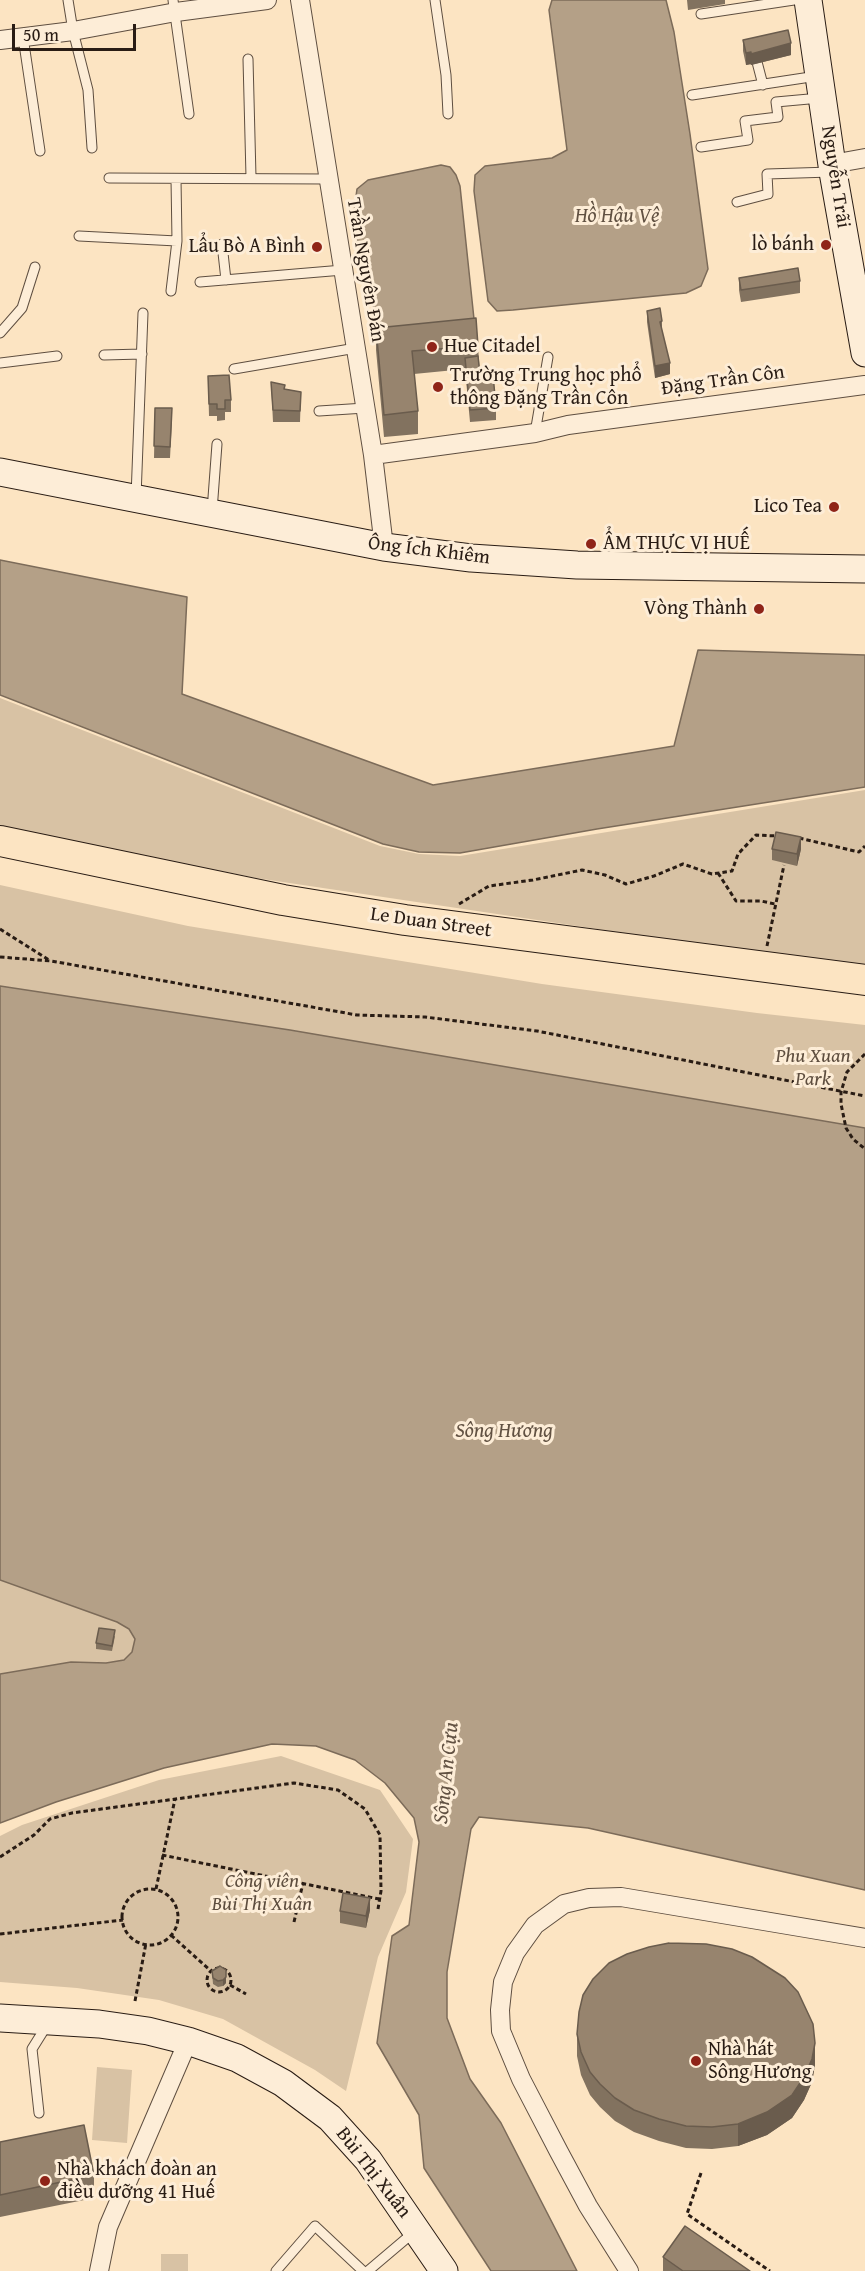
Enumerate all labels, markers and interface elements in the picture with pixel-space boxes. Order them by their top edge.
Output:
scale bar [15,12,140,50]
text: 50 m [23,21,59,48]
street label: Nguyễn Trãi [815,124,855,230]
street label: Trần Nguyên Đán [340,196,390,344]
water label: Hồ Hậu Vệ [575,204,659,230]
place label: lò bánh [752,233,814,257]
place label: Lẩu Bò A Bình [189,235,305,259]
marker: lò bánh [819,238,833,252]
marker: Lẩu Bò A Bình [310,240,324,254]
place label: Hue Citadel [444,335,541,359]
marker: Hue Citadel [425,340,439,354]
street label: Đặng Trần Côn [660,360,786,402]
place label: Trường Trung học phổ thông Đặng Trần Côn [450,364,642,411]
marker: Trường Trung học phổ thông Đặng Trần Côn [431,380,445,394]
place label: Lico Tea [754,495,822,519]
marker: Lico Tea [827,500,841,514]
street label: Ông Ích Khiêm [367,532,491,570]
place label: ẨM THỰC VỊ HUẾ [603,532,750,556]
marker: ẨM THỰC VỊ HUẾ [584,537,598,551]
place label: Vòng Thành [644,597,747,621]
marker: Vòng Thành [752,602,766,616]
street label: Le Duan Street [369,903,493,943]
park label: Phu Xuan Park [775,1045,851,1092]
water label: Sông Hương [455,1419,553,1445]
water label: Sông An Cựu [429,1721,465,1825]
park label: Công viên Bùi Thị Xuân [212,1870,312,1917]
place label: Nhà hát Sông Hương [708,2038,812,2085]
marker: Nhà hát Sông Hương [689,2054,703,2068]
street label: Bùi Thị Xuân [330,2123,416,2223]
place label: Nhà khách đoàn an điều dưỡng 41 Huế [57,2158,217,2205]
marker: Nhà khách đoàn an điều dưỡng 41 Huế [38,2174,52,2188]

